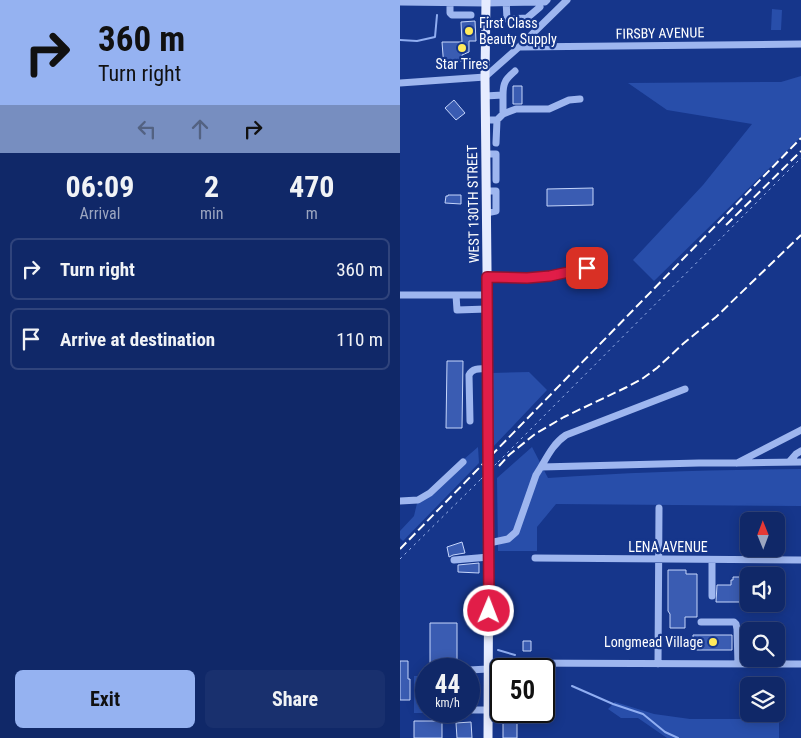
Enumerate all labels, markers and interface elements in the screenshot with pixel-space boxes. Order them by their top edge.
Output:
place label: First Class Beauty Supply [479,15,557,47]
text: 360 m [98,19,185,60]
icon: right [15,20,80,85]
street label: FIRSBY AVENUE [616,24,704,42]
marker: First Class Beauty Supply [463,25,475,37]
marker: Star Tires [456,42,468,54]
place label: Star Tires [436,56,488,72]
text: Turn right [98,61,181,86]
icon: left [133,115,161,143]
icon: ahead [186,115,214,143]
icon: right [239,115,267,143]
street label: WEST 130TH STREET [464,145,482,263]
text: 06:09 [66,169,134,204]
text: 2 [204,169,219,204]
text: 470 [289,169,334,204]
text: Arrival [80,204,120,223]
text: min [200,204,223,223]
text: m [306,204,318,223]
pin [566,247,608,289]
icon: arrive [573,254,601,282]
icon: right [17,255,45,283]
text: Turn right [60,258,135,281]
text: 360 m [336,258,383,281]
icon: arrive [17,325,45,353]
text: Arrive at destination [60,328,215,351]
text: 110 m [336,328,383,351]
north arrow [740,512,785,558]
map controls [740,512,785,722]
street label: LENA AVENUE [628,539,708,555]
button: sound [740,567,785,612]
position arrow [462,584,514,636]
button: search [740,622,785,667]
place label: Longmead Village [604,634,703,650]
marker: Longmead Village [707,636,719,648]
speed limit sign: 50 [490,658,555,723]
button: Exit [15,670,195,728]
button: Share [205,670,385,728]
text: 44 [435,670,460,699]
button: layers [740,677,785,722]
text: km/h [435,696,460,710]

